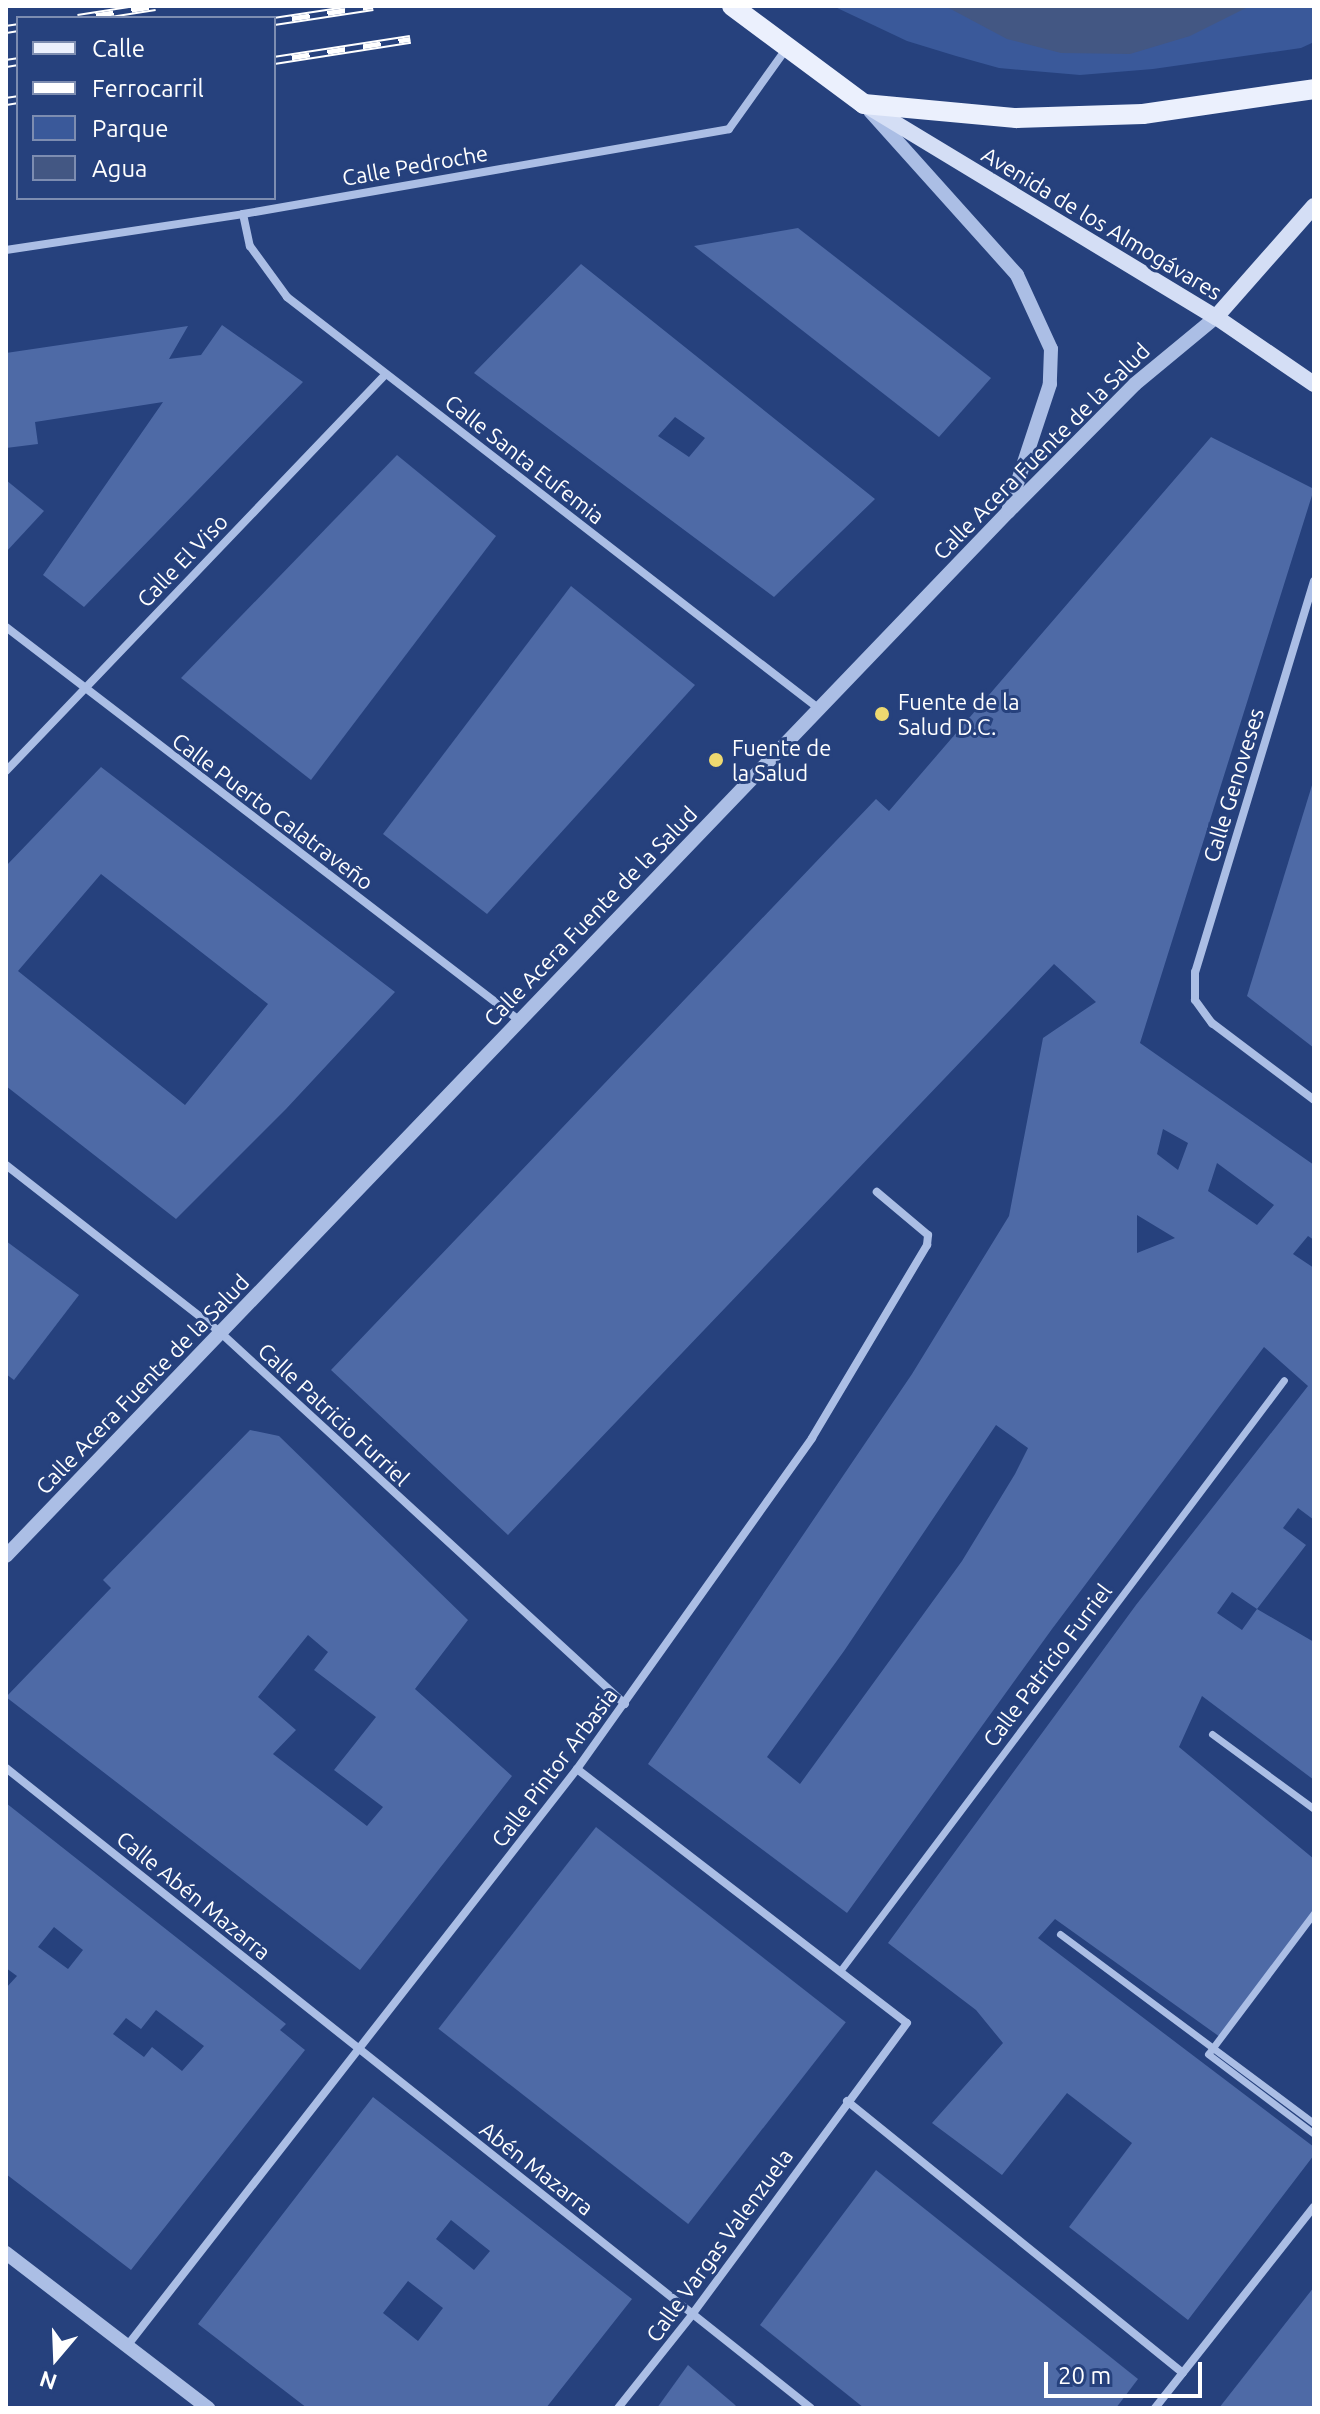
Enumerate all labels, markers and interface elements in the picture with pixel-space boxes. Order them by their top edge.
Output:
legend [16,16,276,200]
text: Calle [92,35,145,62]
text: Ferrocarril [92,75,204,102]
text: Parque [92,115,169,142]
street label: Calle Pedroche [340,139,490,191]
street label: Avenida de los Almogávares [977,141,1227,305]
text: Agua [92,155,147,182]
street label: Calle Acera Fuente de la Salud [927,337,1155,565]
street label: Calle Santa Eufemia [440,389,610,529]
street label: Calle El Viso [131,508,233,612]
place label: Fuente de la Salud D.C. [898,688,1019,740]
marker: Fuente de la Salud D.C. [873,705,891,723]
street label: Calle Genoveses [1197,705,1269,865]
street label: Calle Puerto Calatraveño [167,727,379,895]
place label: Fuente de la Salud [732,734,831,786]
marker: Fuente de la Salud [707,751,725,769]
street label: Calle Acera Fuente de la Salud [478,801,702,1031]
street label: Calle Acera Fuente de la Salud [30,1269,254,1499]
street label: Calle Patricio Furriel [253,1337,415,1491]
street label: Calle Patricio Furriel [977,1578,1117,1752]
street label: Calle Pintor Arbasia [486,1682,622,1852]
street label: Calle Abén Mazarra [112,1825,276,1965]
street label: Abén Mazarra [475,2116,599,2220]
street label: Calle Vargas Valenzuela [640,2143,798,2347]
north arrow [16,2318,96,2398]
scale bar [1048,2346,1206,2396]
text: 20 m [1058,2362,1111,2389]
text: N [36,2367,60,2396]

